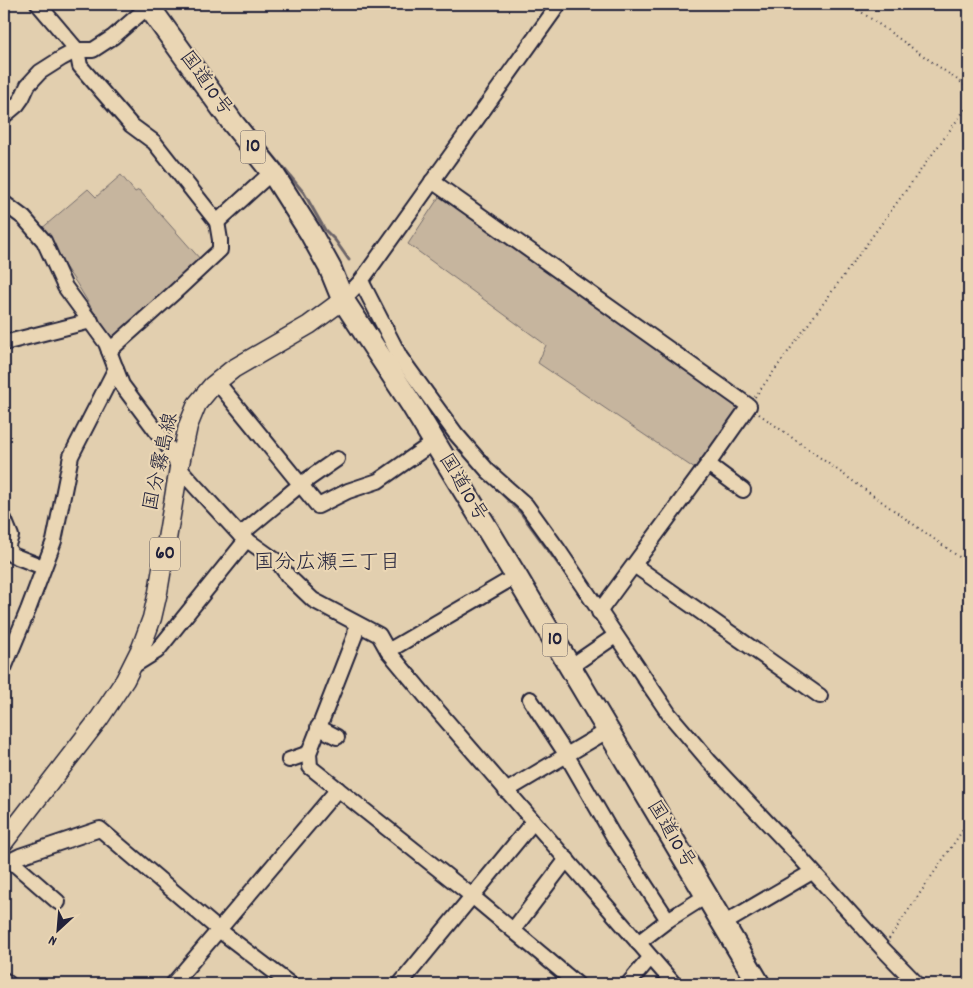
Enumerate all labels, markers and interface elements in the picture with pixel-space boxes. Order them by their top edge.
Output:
street label: 国道10号 [172,45,238,123]
road number: 10 [240,130,266,163]
street label: 国分霧島線 [138,410,186,514]
street label: 国道10号 [431,449,493,527]
road number: 60 [150,538,180,570]
district label: 国分広瀬三丁目 [254,549,401,579]
road number: 10 [542,624,568,656]
street label: 国道10号 [639,796,701,874]
north arrow [32,906,82,956]
text: N [46,929,61,950]

